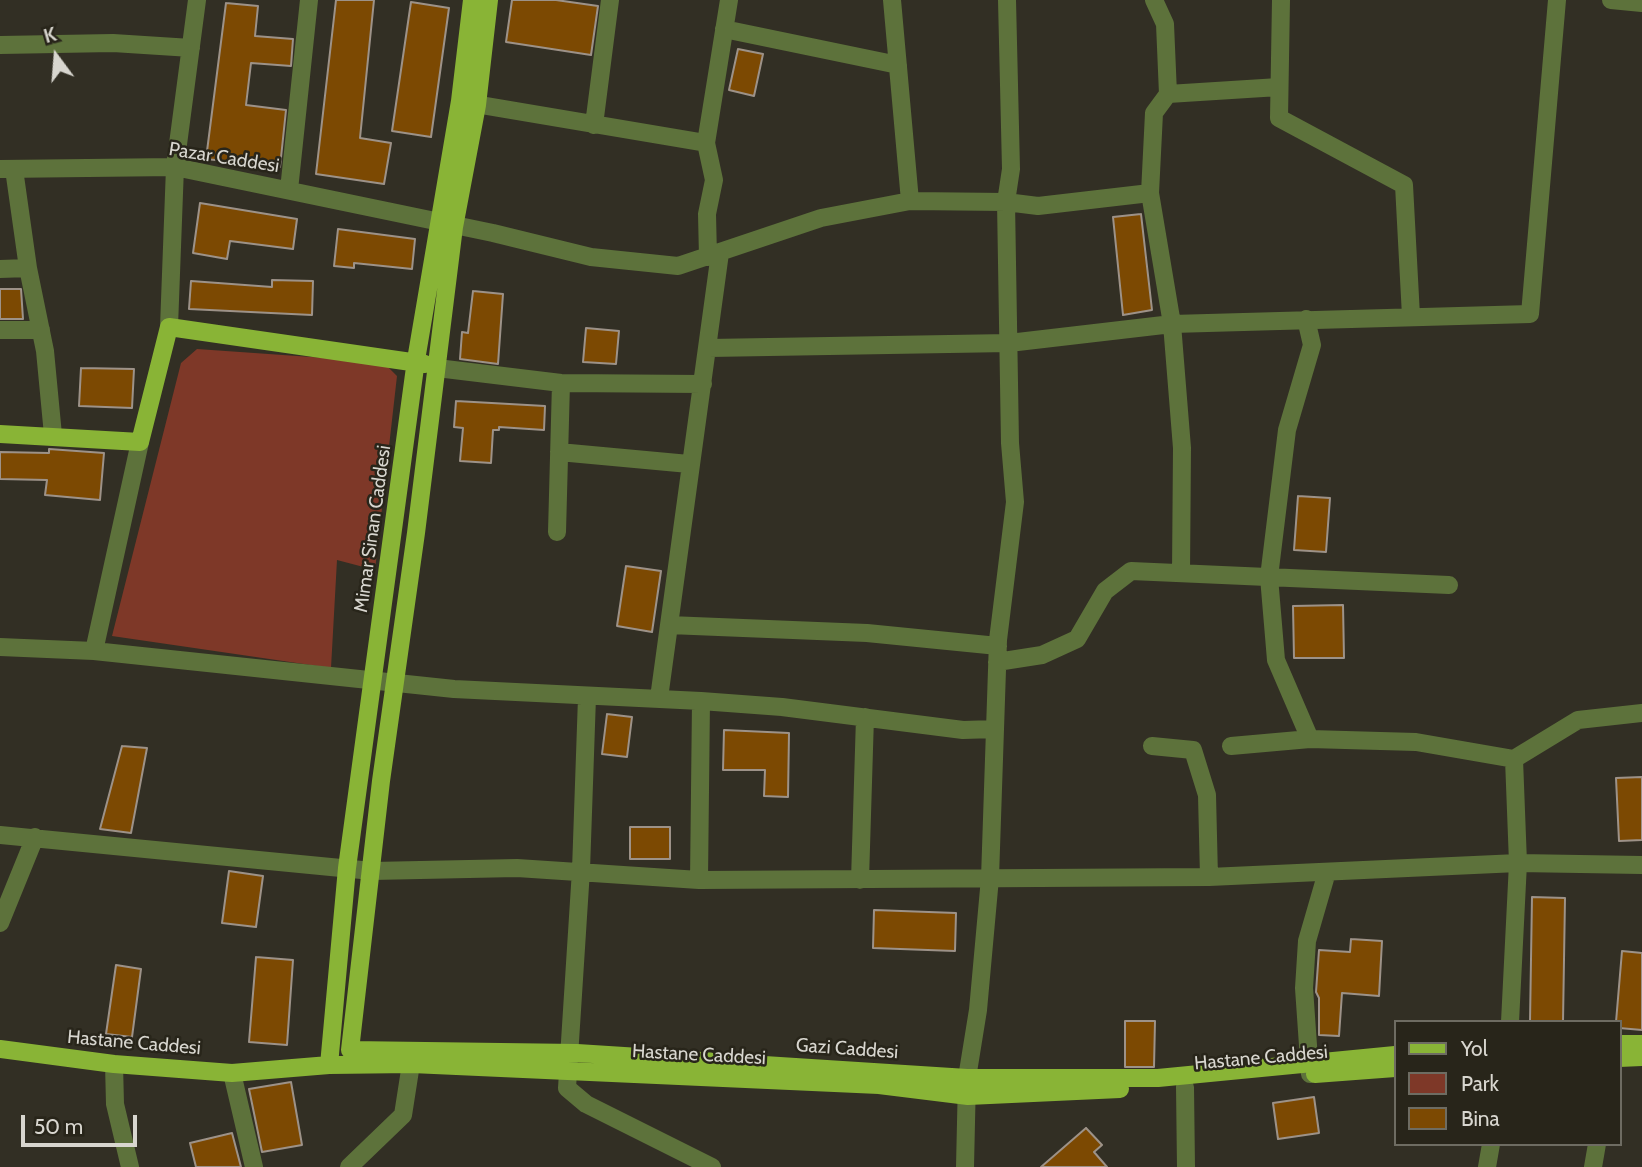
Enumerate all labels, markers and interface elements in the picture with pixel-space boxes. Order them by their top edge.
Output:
north arrow [21,21,91,91]
text: K [41,23,59,48]
street label: Pazar Caddesi [167,138,281,178]
street label: Mimar Sinan Caddesi [350,444,396,614]
legend [1394,1020,1621,1146]
street label: Hastane Caddesi [66,1026,202,1060]
street label: Gazi Caddesi [795,1034,899,1064]
text: Yol [1461,1036,1488,1061]
street label: Hastane Caddesi [632,1040,766,1070]
street label: Hastane Caddesi [1193,1041,1329,1075]
text: Park [1461,1071,1499,1096]
scale bar [24,1100,140,1144]
text: Bina [1461,1106,1500,1131]
text: 50 m [34,1114,83,1139]

